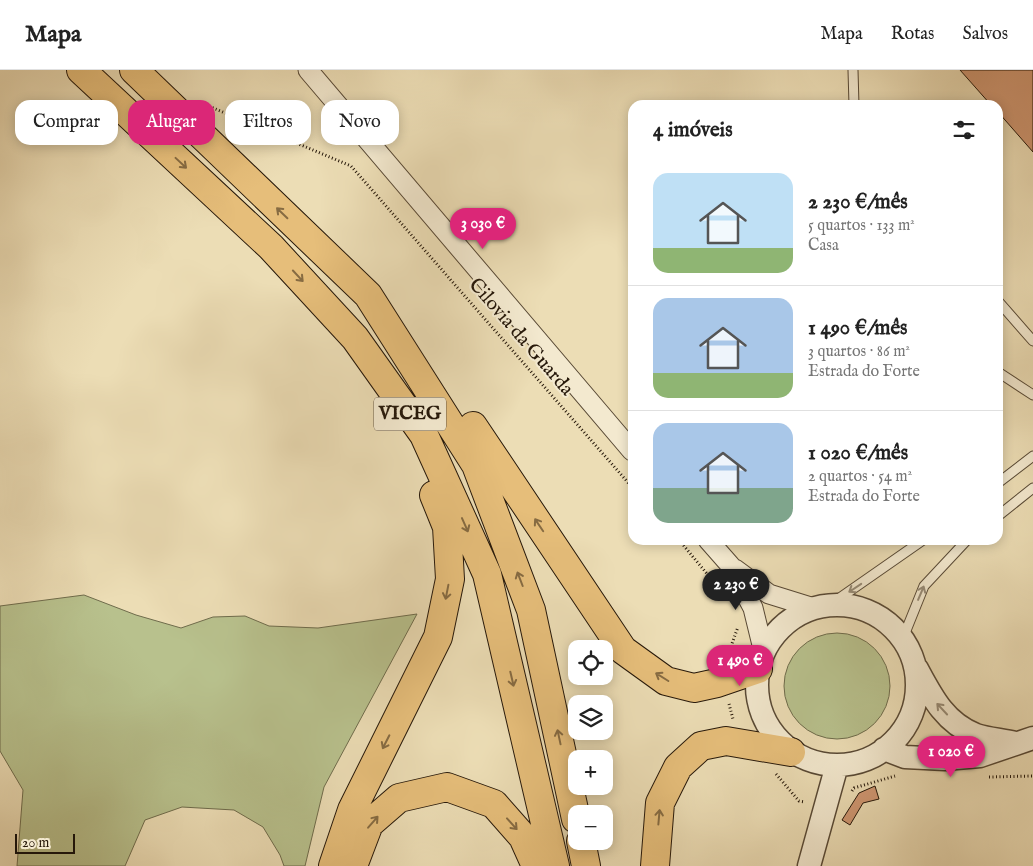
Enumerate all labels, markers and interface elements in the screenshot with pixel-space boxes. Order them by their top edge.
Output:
text: Mapa [25,19,81,50]
text: Mapa [821,23,863,46]
text: Rotas [891,23,934,46]
text: Salvos [962,23,1008,46]
chip: Comprar [15,100,118,145]
chip: Alugar [128,100,215,145]
chip: Filtros [225,100,311,145]
chip: Novo [321,100,399,145]
icon: filters [950,116,978,144]
text: 4 imóveis [653,117,733,144]
one-way arrow [174,157,187,169]
text: 2 230 €/mês [808,189,908,216]
icon: home [693,193,753,253]
one-way arrow [276,207,288,219]
pin: 3 030 € [437,208,529,250]
text: 3 030 € [461,214,505,234]
text: 5 quartos · 133 m² [808,216,915,236]
text: Casa [808,236,839,256]
one-way arrow [292,269,304,282]
street label: Cilovia da Guarda [463,273,579,401]
text: 1 490 €/mês [808,315,907,342]
icon: home [693,318,753,378]
text: 3 quartos · 86 m² [808,342,910,362]
text: Estrada do Forte [808,362,920,382]
road number: VICEG [374,398,446,430]
text: 1 020 €/mês [808,440,908,467]
icon: home [693,443,753,503]
text: 2 quartos · 54 m² [808,467,912,487]
text: Estrada do Forte [808,487,920,507]
one-way arrow [460,517,470,532]
one-way arrow [534,518,545,532]
pin: 2 230 € [690,568,782,611]
one-way arrow [514,572,523,587]
text: 2 230 € [713,575,759,595]
one-way arrow [848,583,862,593]
one-way arrow [442,584,451,600]
one-way arrow [917,586,927,601]
map controls [568,640,613,850]
button: locate [568,640,613,685]
pin: 1 490 € [694,644,786,687]
text: 1 490 € [717,651,763,671]
one-way arrow [508,671,517,687]
one-way arrow [655,672,669,682]
button: layers [568,695,613,740]
one-way arrow [936,702,948,715]
one-way arrow [553,729,563,745]
one-way arrow [381,734,391,749]
pin: 1 020 € [905,736,997,778]
text: 1 020 € [928,742,974,762]
button: + [568,750,613,795]
button: − [568,805,613,850]
one-way arrow [654,810,664,826]
one-way arrow [367,816,378,829]
one-way arrow [506,818,518,831]
scale bar [15,831,75,854]
text: 20 m [22,834,49,852]

